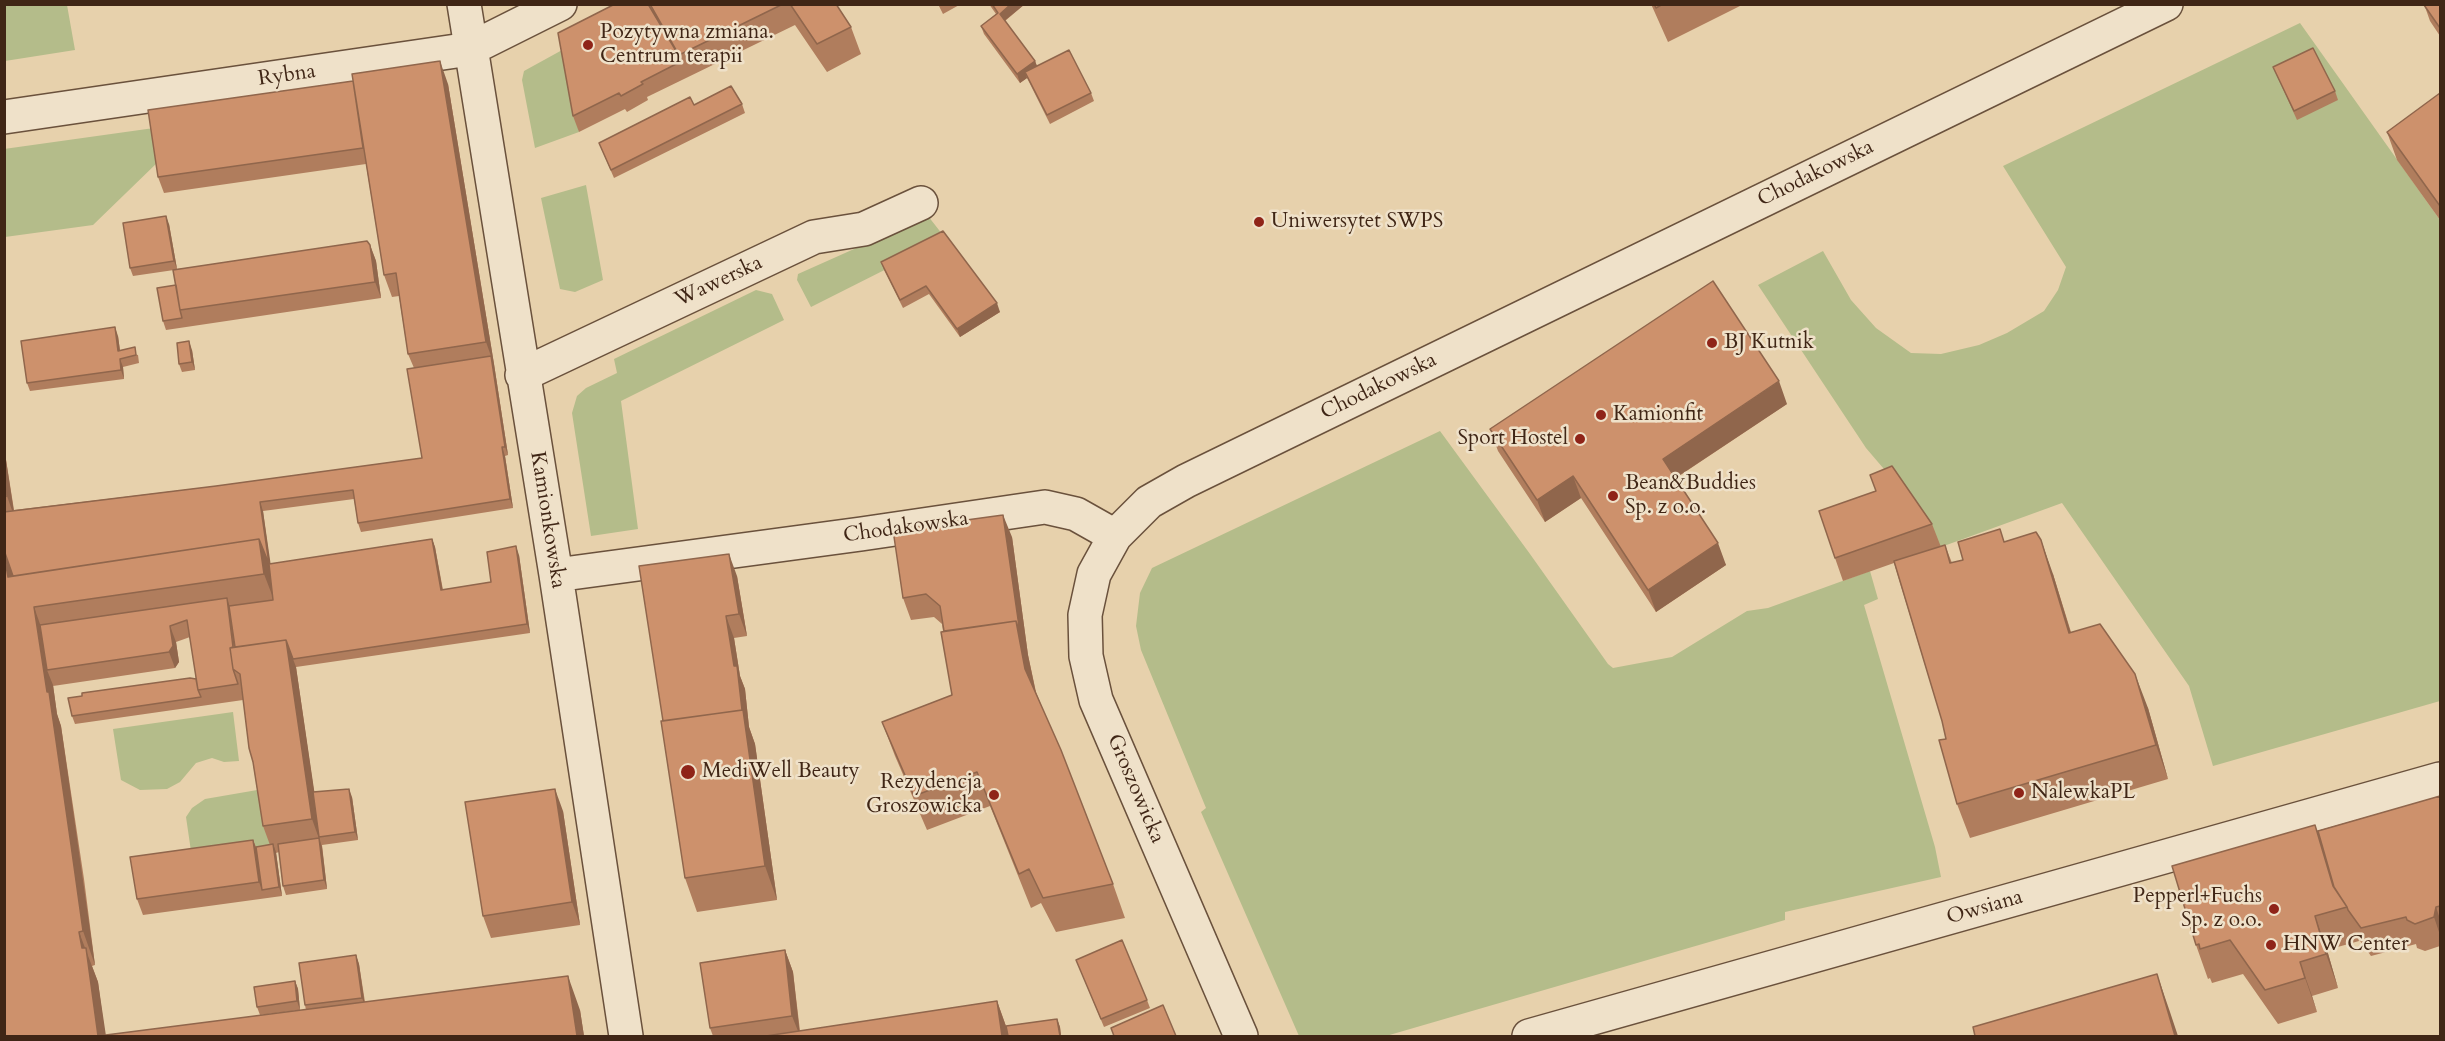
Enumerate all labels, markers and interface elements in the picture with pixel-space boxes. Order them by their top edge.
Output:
place label: Pozytywna zmiana. Centrum terapii [600,20,774,70]
marker: Pozytywna zmiana. Centrum terapii [581,38,595,52]
street label: Rybna [257,59,317,93]
street label: Chodakowska [1754,135,1878,213]
place label: Uniwersytet SWPS [1271,209,1443,235]
marker: Uniwersytet SWPS [1252,215,1266,229]
street label: Wawerska [671,251,767,313]
place label: BJ Kutnik [1724,330,1814,356]
marker: BJ Kutnik [1705,336,1719,350]
street label: Chodakowska [1317,348,1441,426]
place label: Kamionfit [1613,402,1703,428]
marker: Kamionfit [1594,408,1608,422]
place label: Sport Hostel [1458,426,1568,452]
marker: Sport Hostel [1573,432,1587,446]
street label: Kamionkowska [524,450,570,590]
place label: Bean&Buddies Sp. z o.o. [1625,471,1756,521]
marker: Bean&Buddies Sp. z o.o. [1606,489,1620,503]
street label: Chodakowska [842,507,970,549]
street label: Groszowicka [1101,731,1169,847]
place label: MediWell Beauty [702,759,860,785]
marker: MediWell Beauty [679,763,697,781]
place label: Rezydencja Groszowicka [866,770,982,820]
place label: NalewkaPL [2031,780,2135,806]
marker: NalewkaPL [2012,786,2026,800]
marker: Rezydencja Groszowicka [987,788,1001,802]
place label: Pepperl+Fuchs Sp. z o.o. [2133,884,2262,934]
street label: Owsiana [1944,885,2026,931]
marker: Pepperl+Fuchs Sp. z o.o. [2267,902,2281,916]
place label: HNW Center [2283,932,2409,958]
marker: HNW Center [2264,938,2278,952]

